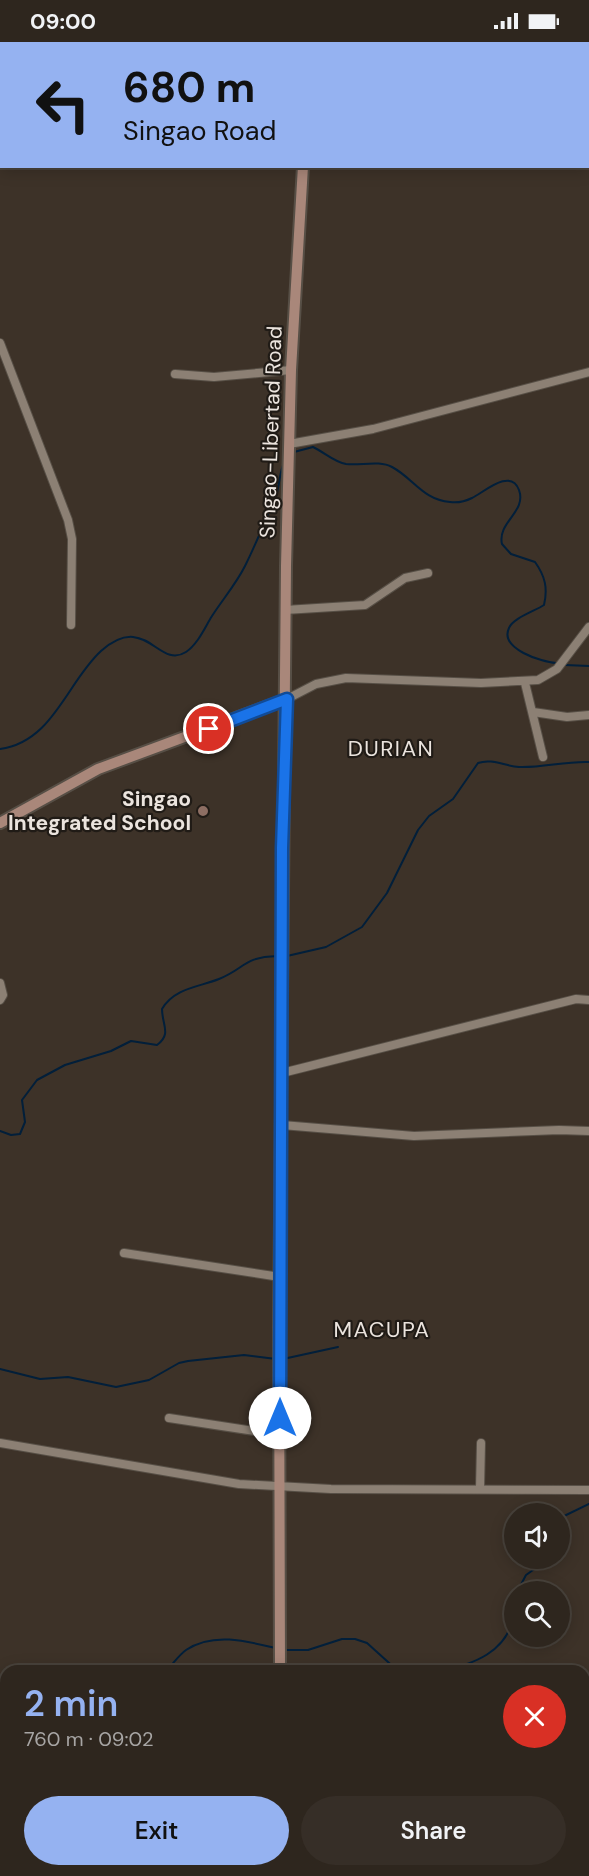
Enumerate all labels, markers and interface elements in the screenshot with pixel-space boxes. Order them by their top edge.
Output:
text: 09:00 [30,7,96,36]
text: 680 m [123,60,255,115]
icon: left [24,66,102,144]
text: Singao Road [123,113,276,148]
street label: Singao-Libertad Road [253,325,289,539]
pin [183,703,234,754]
icon: arrive [192,712,225,745]
district label: DURIAN [348,734,434,763]
place label: Singao Integrated School [8,785,191,837]
marker: Singao Integrated School [196,804,210,818]
district label: MACUPA [334,1315,430,1344]
position arrow [248,1386,312,1450]
map controls [504,1503,570,1647]
button: sound [504,1503,570,1569]
button: search [504,1581,570,1647]
text: 2 min [24,1680,118,1727]
button: close [503,1685,566,1748]
text: 760 m · 09:02 [24,1726,153,1752]
button: Exit [24,1796,289,1865]
button: Share [301,1796,566,1865]

